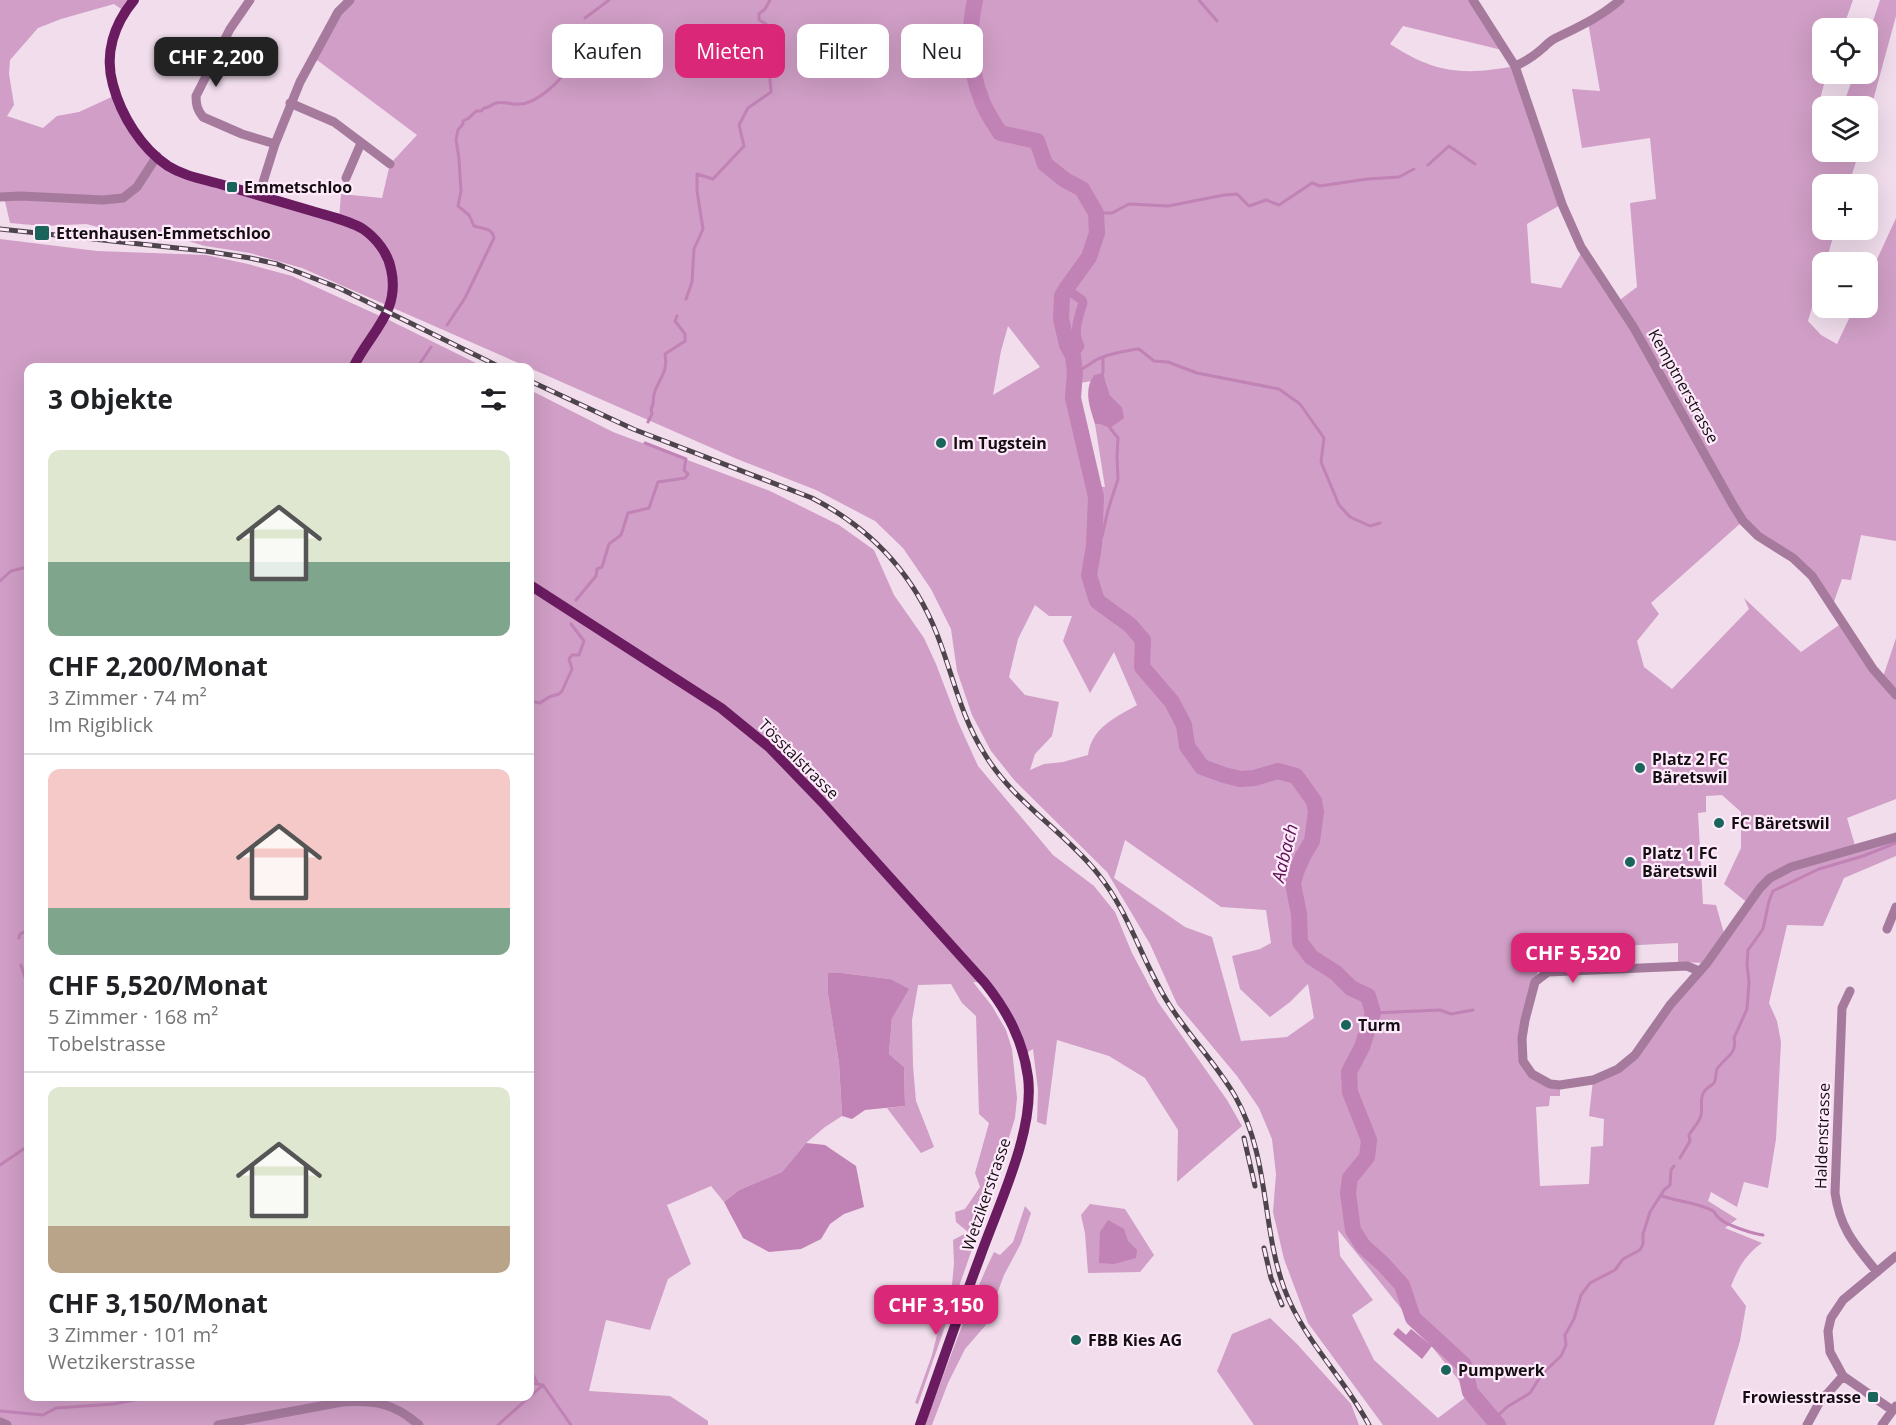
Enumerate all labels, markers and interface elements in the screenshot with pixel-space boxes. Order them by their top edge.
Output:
map controls [1812,18,1878,318]
button: locate [1812,18,1878,84]
chip: Kaufen [552,24,663,78]
chip: Mieten [675,24,785,78]
chip: Filter [797,24,889,78]
chip: Neu [901,24,983,78]
pin: CHF 2,200 [147,37,285,88]
text: CHF 2,200 [168,43,264,70]
button: layers [1812,96,1878,162]
button: + [1812,174,1878,240]
place label: Emmetschloo [244,176,352,198]
marker: Emmetschloo [225,180,239,194]
place label: Ettenhausen-Emmetschloo [56,222,271,244]
marker: Ettenhausen-Emmetschloo [33,224,51,242]
button: − [1812,252,1878,318]
street label: Kemptnerstrasse [1643,325,1725,447]
text: 3 Objekte [48,381,173,417]
icon: filters [477,383,510,416]
place label: Im Tugstein [953,432,1047,454]
marker: Im Tugstein [934,436,948,450]
icon: home [225,489,333,597]
text: CHF 2,200/Monat [48,648,268,684]
text: 3 Zimmer · 74 m² [48,684,207,711]
text: Im Rigiblick [48,711,153,738]
street label: Tösstalstrasse [754,714,844,804]
place label: Platz 2 FC Bäretswil [1652,748,1728,788]
marker: Platz 2 FC Bäretswil [1633,761,1647,775]
icon: home [225,808,333,916]
place label: FC Bäretswil [1731,812,1830,834]
marker: FC Bäretswil [1712,816,1726,830]
water label: Aabach [1265,821,1303,886]
place label: Platz 1 FC Bäretswil [1642,842,1718,882]
marker: Platz 1 FC Bäretswil [1623,855,1637,869]
pin: CHF 5,520 [1504,933,1642,984]
text: CHF 5,520 [1525,939,1621,966]
text: CHF 5,520/Monat [48,967,268,1003]
text: 5 Zimmer · 168 m² [48,1003,218,1030]
place label: Turm [1358,1014,1401,1036]
marker: Turm [1339,1018,1353,1032]
text: Tobelstrasse [48,1030,166,1057]
street label: Haldenstrasse [1809,1082,1835,1190]
icon: home [225,1126,333,1234]
street label: Wetzikerstrasse [956,1135,1016,1253]
text: CHF 3,150/Monat [48,1285,268,1321]
pin: CHF 3,150 [867,1285,1005,1336]
text: CHF 3,150 [888,1291,984,1318]
text: 3 Zimmer · 101 m² [48,1321,218,1348]
place label: FBB Kies AG [1088,1329,1182,1351]
marker: FBB Kies AG [1069,1333,1083,1347]
text: Wetzikerstrasse [48,1348,195,1375]
place label: Pumpwerk [1458,1359,1545,1381]
marker: Pumpwerk [1439,1363,1453,1377]
place label: Frowiesstrasse [1742,1386,1861,1408]
marker: Frowiesstrasse [1866,1390,1880,1404]

